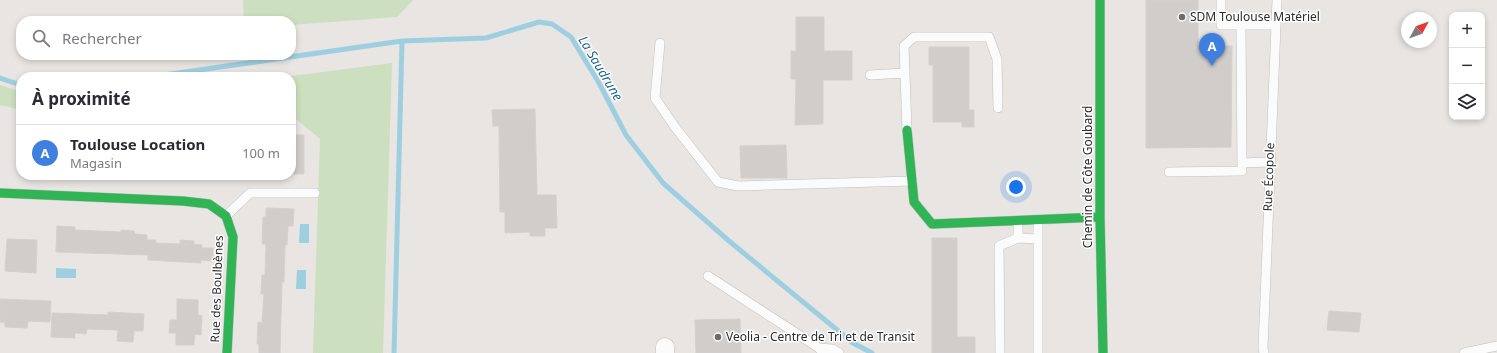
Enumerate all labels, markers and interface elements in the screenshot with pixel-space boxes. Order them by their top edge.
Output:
place label: SDM Toulouse Matériel [1190,8,1320,25]
marker: SDM Toulouse Matériel [1177,12,1187,22]
north arrow [1401,12,1437,48]
map controls [1449,12,1485,120]
button: + [1449,12,1485,48]
search box [16,16,296,60]
icon: search [30,27,52,49]
text: Rechercher [62,28,142,48]
water label: La Saudrune [575,32,628,104]
pin: A [1199,33,1225,66]
button: − [1449,48,1485,84]
button: layers [1449,84,1485,120]
text: À proximité [32,87,131,110]
street label: Chemin de Côte Goubard [1079,106,1096,248]
text: Toulouse Location [70,134,205,154]
street label: Rue Écopole [1259,142,1278,212]
text: A [41,144,50,162]
text: 100 m [242,144,280,162]
text: Magasin [70,154,122,172]
your location [1006,177,1026,197]
street label: Rue des Boulbènes [206,235,227,343]
place label: Veolia - Centre de Tri et de Transit [726,328,916,345]
marker: Veolia - Centre de Tri et de Transit [713,332,723,342]

